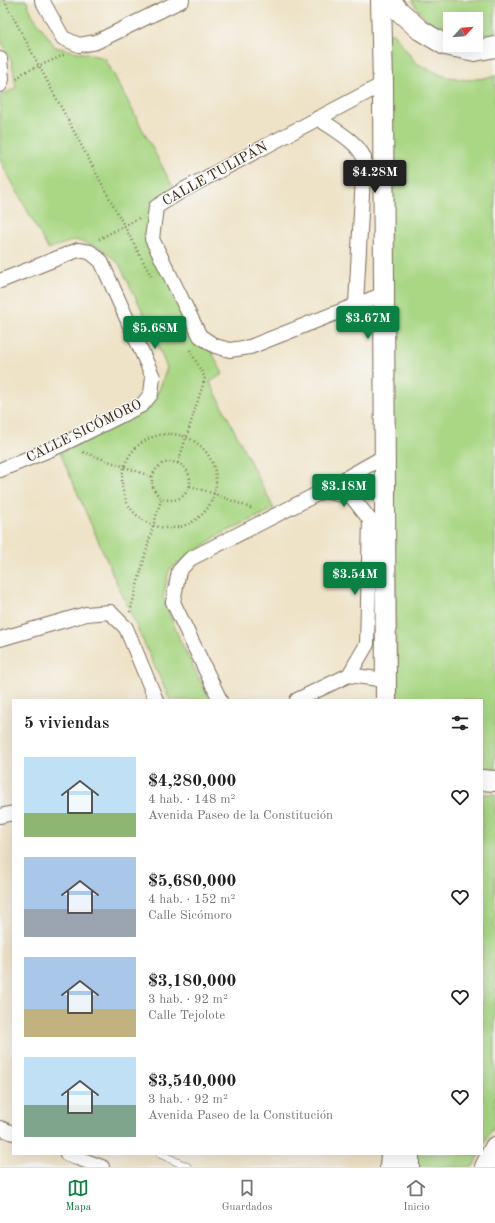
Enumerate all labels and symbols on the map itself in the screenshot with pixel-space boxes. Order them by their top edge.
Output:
north arrow [443,12,483,52]
street label: CALLE TULIPÁN [159,137,270,209]
pin: $4.28M [342,160,408,194]
pin: $3.67M [335,306,401,340]
pin: $5.68M [122,316,188,350]
street label: CALLE SICÓMORO [22,393,144,465]
pin: $3.18M [311,474,377,508]
pin: $3.54M [322,562,388,596]

